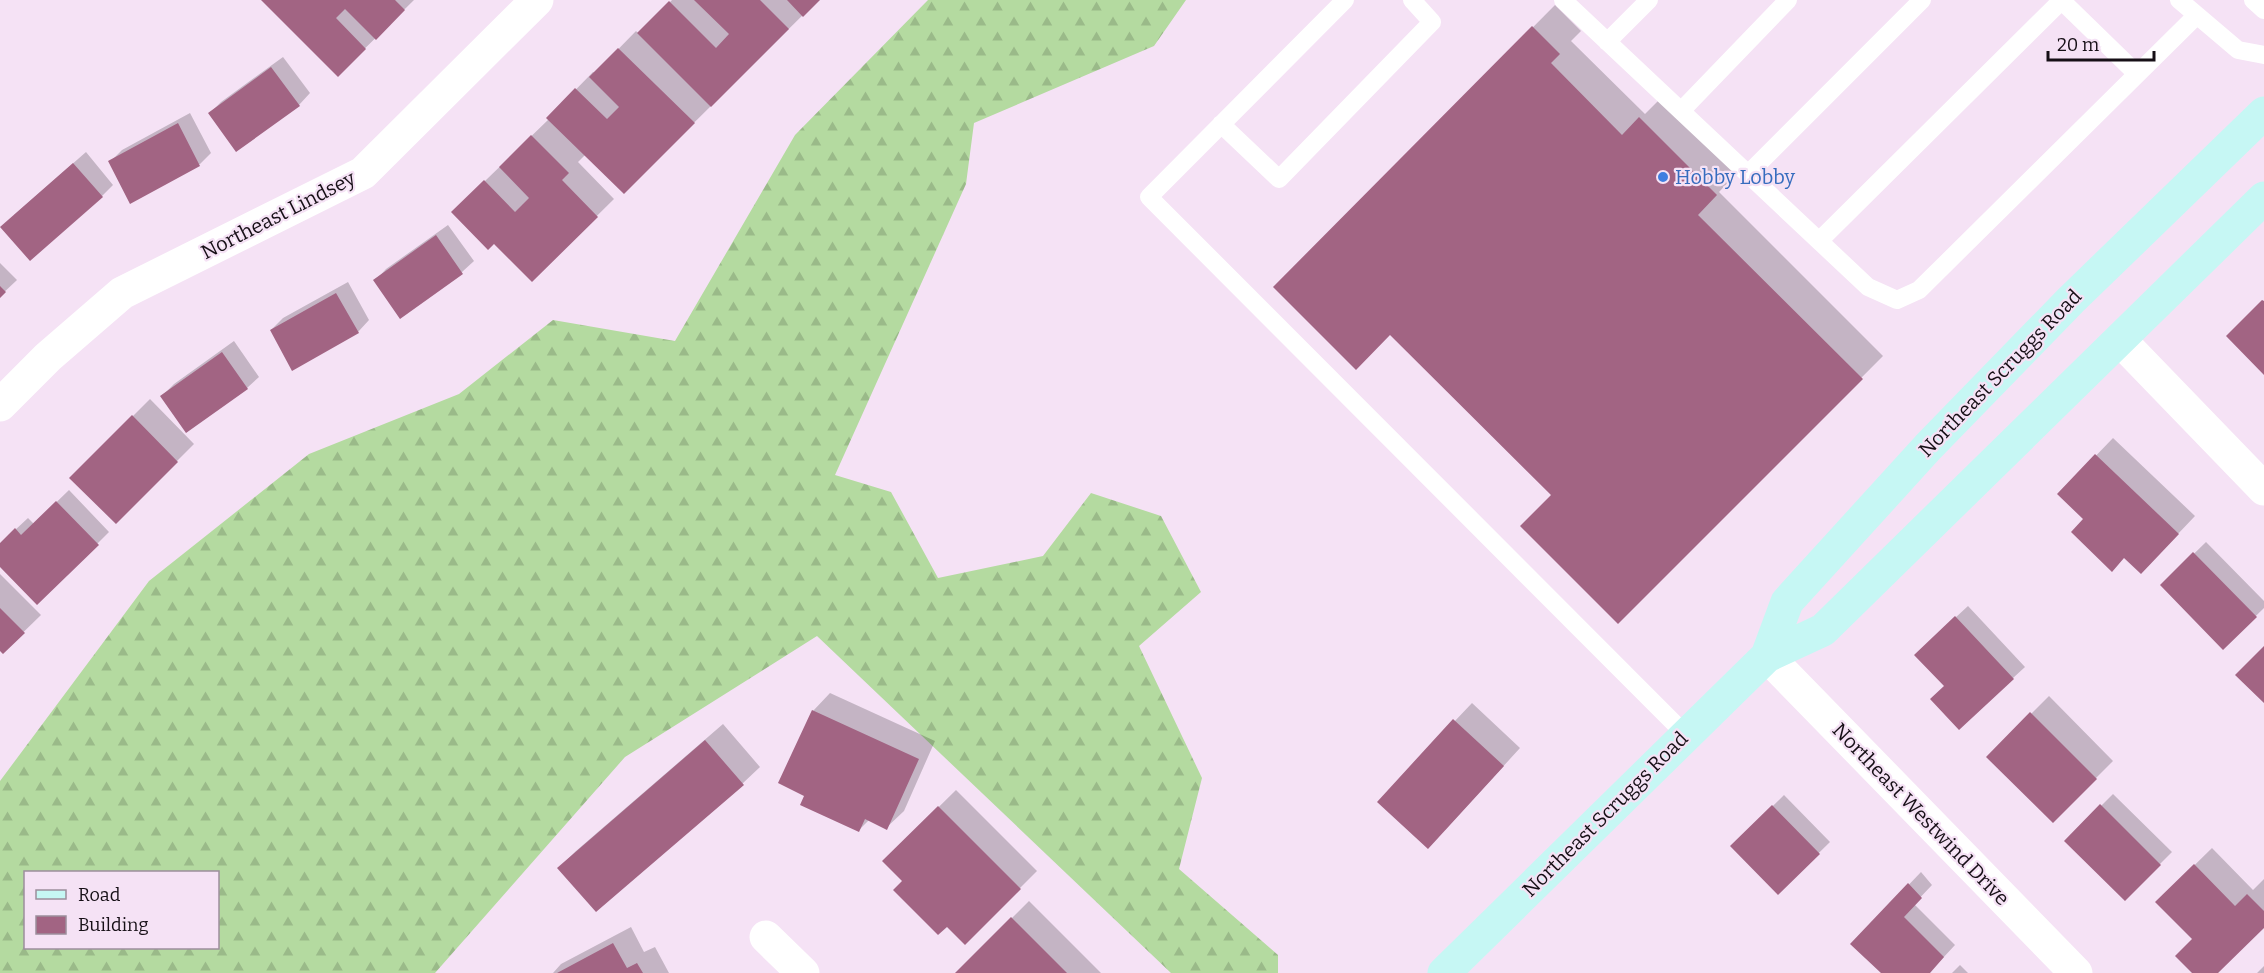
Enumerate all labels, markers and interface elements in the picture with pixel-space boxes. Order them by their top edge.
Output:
scale bar [2048,24,2154,62]
text: 20 m [2057,34,2099,56]
place label: Hobby Lobby [1675,165,1795,189]
street label: Northeast Lindsey [197,166,359,264]
marker: Hobby Lobby [1656,170,1670,184]
street label: Northeast Scruggs Road [1914,284,2086,462]
street label: Northeast Westwind Drive [1828,718,2014,910]
street label: Northeast Scruggs Road [1517,726,1693,902]
legend [24,871,219,949]
text: Road [78,884,121,906]
text: Building [78,914,149,936]

